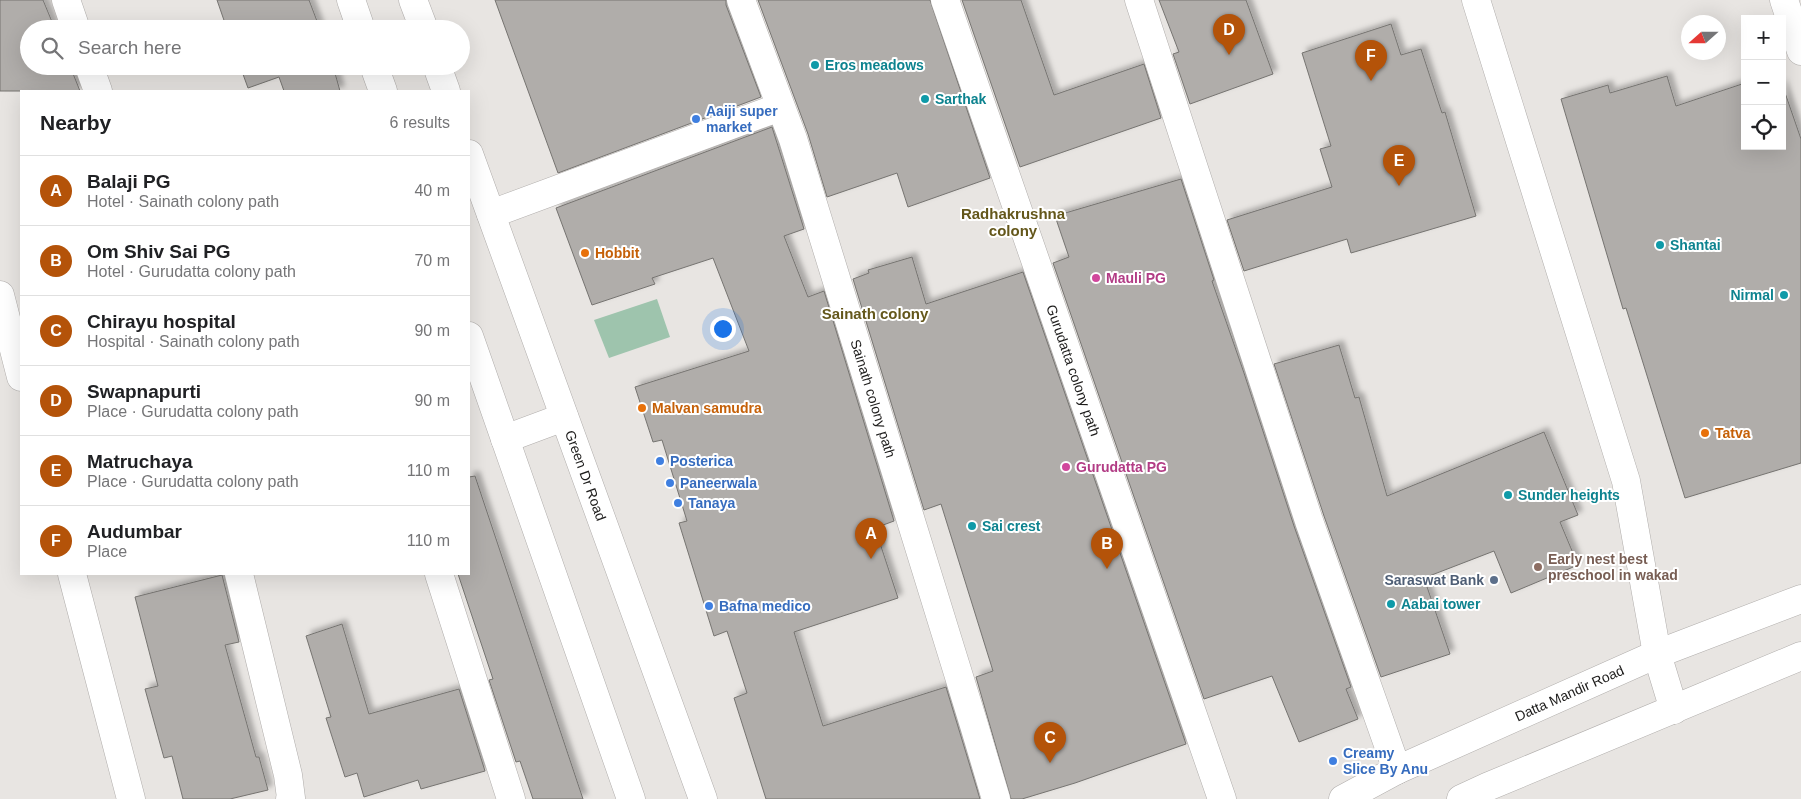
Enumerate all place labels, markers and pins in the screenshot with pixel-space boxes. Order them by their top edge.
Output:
pin: D [1213,14,1245,55]
pin: F [1355,40,1387,81]
place label: Eros meadows [825,57,924,73]
marker: Eros meadows [809,59,821,71]
place label: Sarthak [935,91,987,107]
marker: Sarthak [919,93,931,105]
place label: Aaiji super market [706,103,778,135]
marker: Aaiji super market [690,113,702,125]
pin: E [1383,145,1415,186]
place label: Shantai [1670,237,1721,253]
marker: Shantai [1654,239,1666,251]
place label: Hobbit [595,245,640,261]
marker: Hobbit [579,247,591,259]
place label: Mauli PG [1106,270,1166,286]
marker: Mauli PG [1090,272,1102,284]
place label: Nirmal [1730,287,1774,303]
marker: Nirmal [1778,289,1790,301]
place label: Malvan samudra [652,400,762,416]
marker: Malvan samudra [636,402,648,414]
place label: Tatva [1715,425,1751,441]
marker: Tatva [1699,427,1711,439]
place label: Posterica [670,453,733,469]
marker: Posterica [654,455,666,467]
place label: Gurudatta PG [1076,459,1167,475]
marker: Gurudatta PG [1060,461,1072,473]
place label: Paneerwala [680,475,757,491]
marker: Paneerwala [664,477,676,489]
place label: Sunder heights [1518,487,1620,503]
marker: Sunder heights [1502,489,1514,501]
place label: Tanaya [688,495,735,511]
marker: Tanaya [672,497,684,509]
pin: A [855,518,887,559]
place label: Sai crest [982,518,1041,534]
marker: Sai crest [966,520,978,532]
pin: B [1091,528,1123,569]
place label: Early nest best preschool in wakad [1548,551,1678,583]
marker: Early nest best preschool in wakad [1532,561,1544,573]
place label: Saraswat Bank [1384,572,1484,588]
marker: Saraswat Bank [1488,574,1500,586]
place label: Aabai tower [1401,596,1481,612]
place label: Bafna medico [719,598,811,614]
marker: Aabai tower [1385,598,1397,610]
marker: Bafna medico [703,600,715,612]
pin: C [1034,722,1066,763]
place label: Creamy Slice By Anu [1343,745,1428,777]
marker: Creamy Slice By Anu [1327,755,1339,767]

